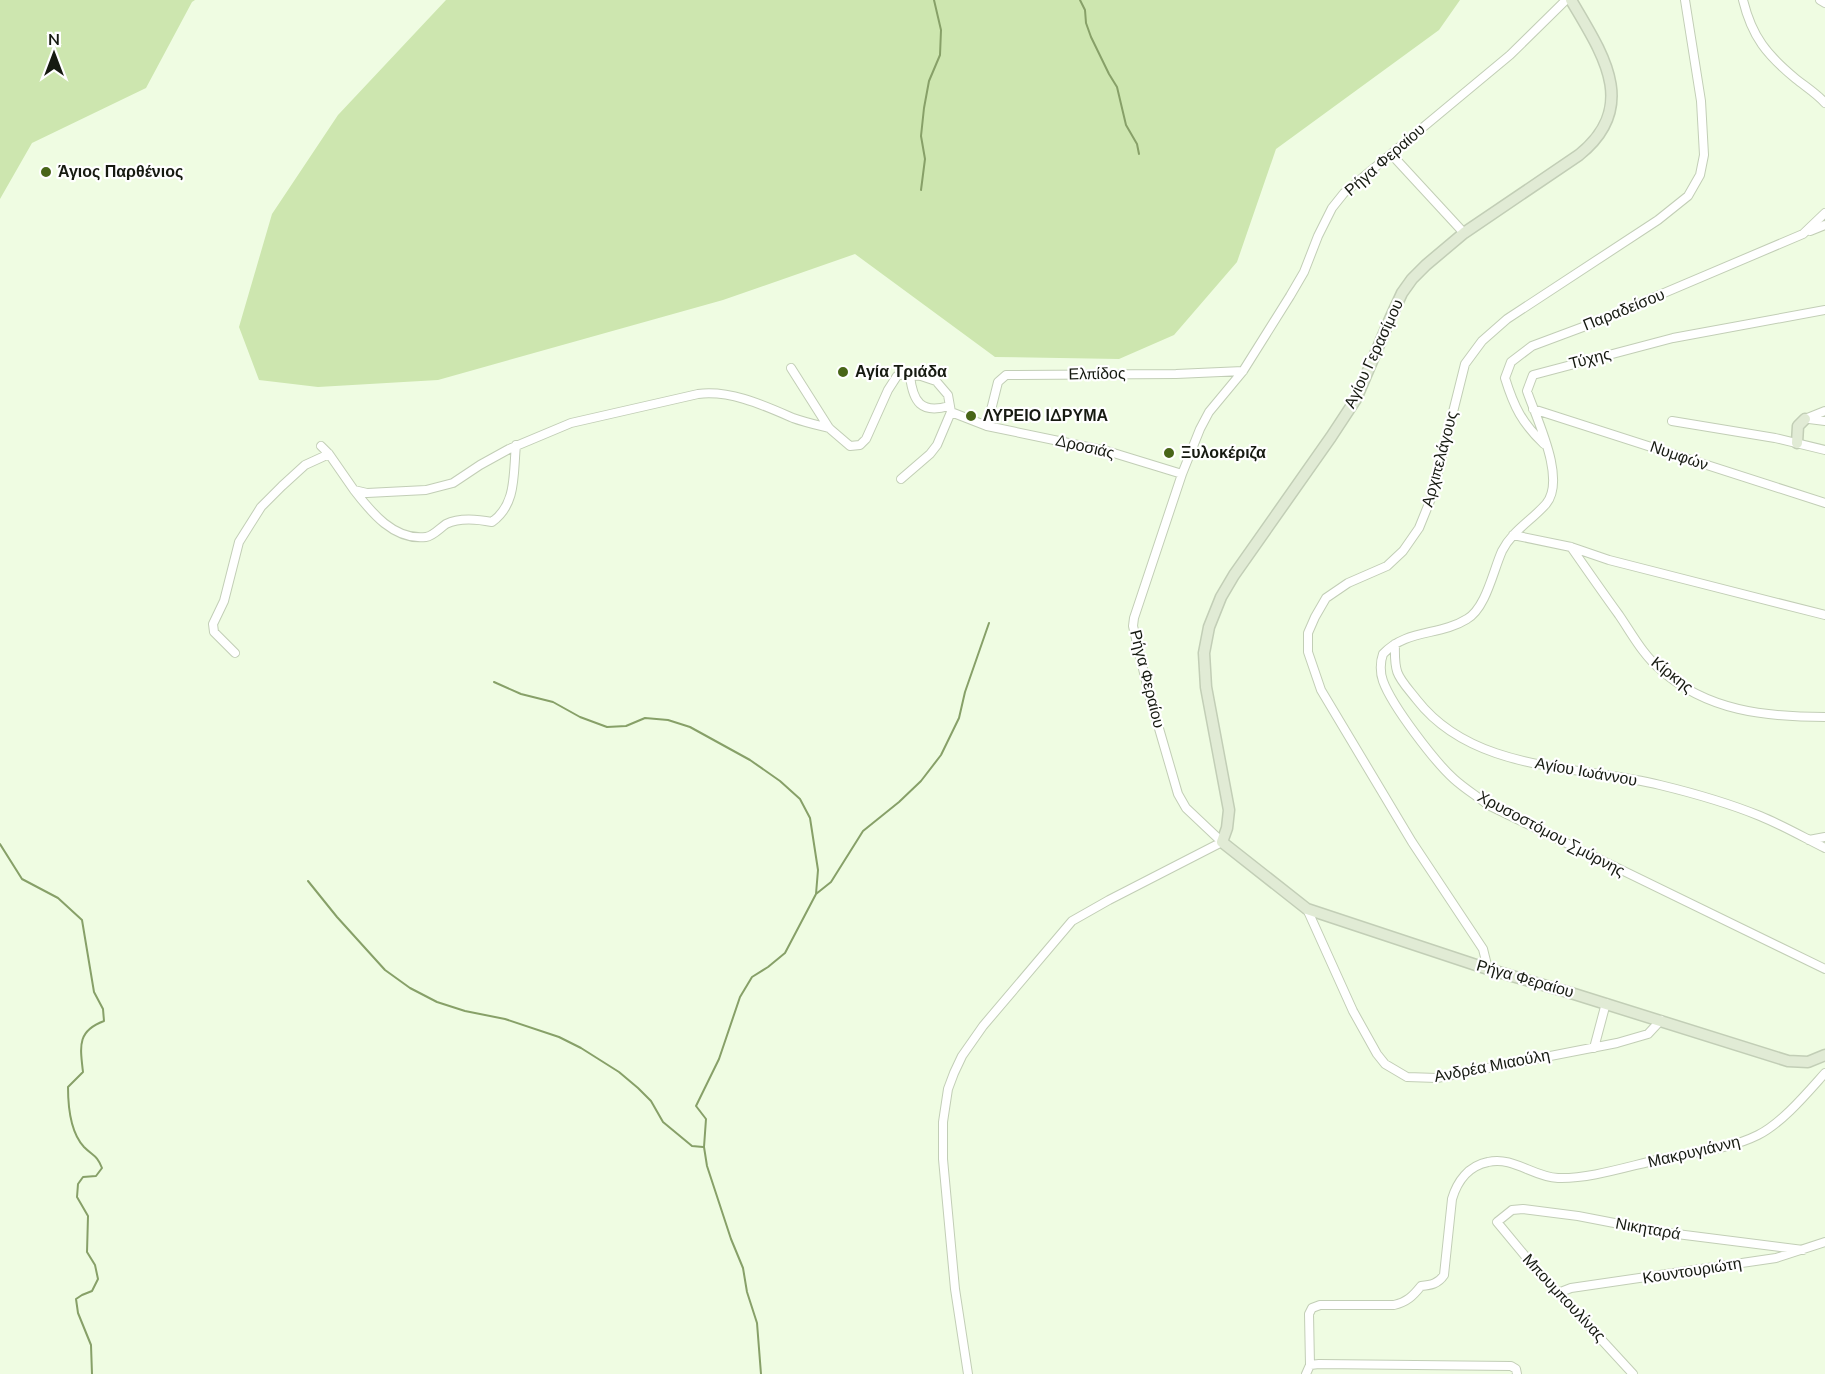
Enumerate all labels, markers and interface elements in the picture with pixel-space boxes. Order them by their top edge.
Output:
north arrow [24,24,84,84]
text: N [48,29,60,51]
street label: Ρήγα Φεραίου [1340,119,1430,201]
place label: Άγιος Παρθένιος [58,161,183,183]
marker: Άγιος Παρθένιος [39,165,53,179]
street label: Παραδείσου [1580,284,1668,336]
street label: Αγίου Γερασίμου [1339,296,1409,412]
street label: Τύχης [1567,343,1613,375]
place label: Αγία Τριάδα [855,361,947,383]
street label: Ελπίδος [1068,362,1126,385]
marker: Αγία Τριάδα [836,365,850,379]
place label: ΛΥΡΕΙΟ ΙΔΡΥΜΑ [983,405,1108,427]
street label: Αρχιπελάγους [1417,408,1463,509]
marker: ΛΥΡΕΙΟ ΙΔΡΥΜΑ [964,409,978,423]
street label: Δροσιάς [1053,430,1117,465]
street label: Νυμφών [1647,436,1711,476]
place label: Ξυλοκέριζα [1181,442,1266,464]
marker: Ξυλοκέριζα [1162,446,1176,460]
street label: Ρήγα Φεραίου [1124,628,1170,730]
street label: Κίρκης [1646,652,1698,699]
street label: Αγίου Ιωάννου [1533,752,1639,792]
street label: Χρυσοστόμου Σμύρνης [1473,786,1629,882]
street label: Ρήγα Φεραίου [1474,955,1576,1003]
street label: Ανδρέα Μιαούλη [1432,1044,1552,1088]
street label: Μακρυγιάννη [1646,1131,1742,1173]
street label: Νικηταρά [1614,1212,1682,1246]
street label: Μπουμπουλίνας [1517,1249,1611,1347]
street label: Κουντουριώτη [1641,1252,1743,1290]

